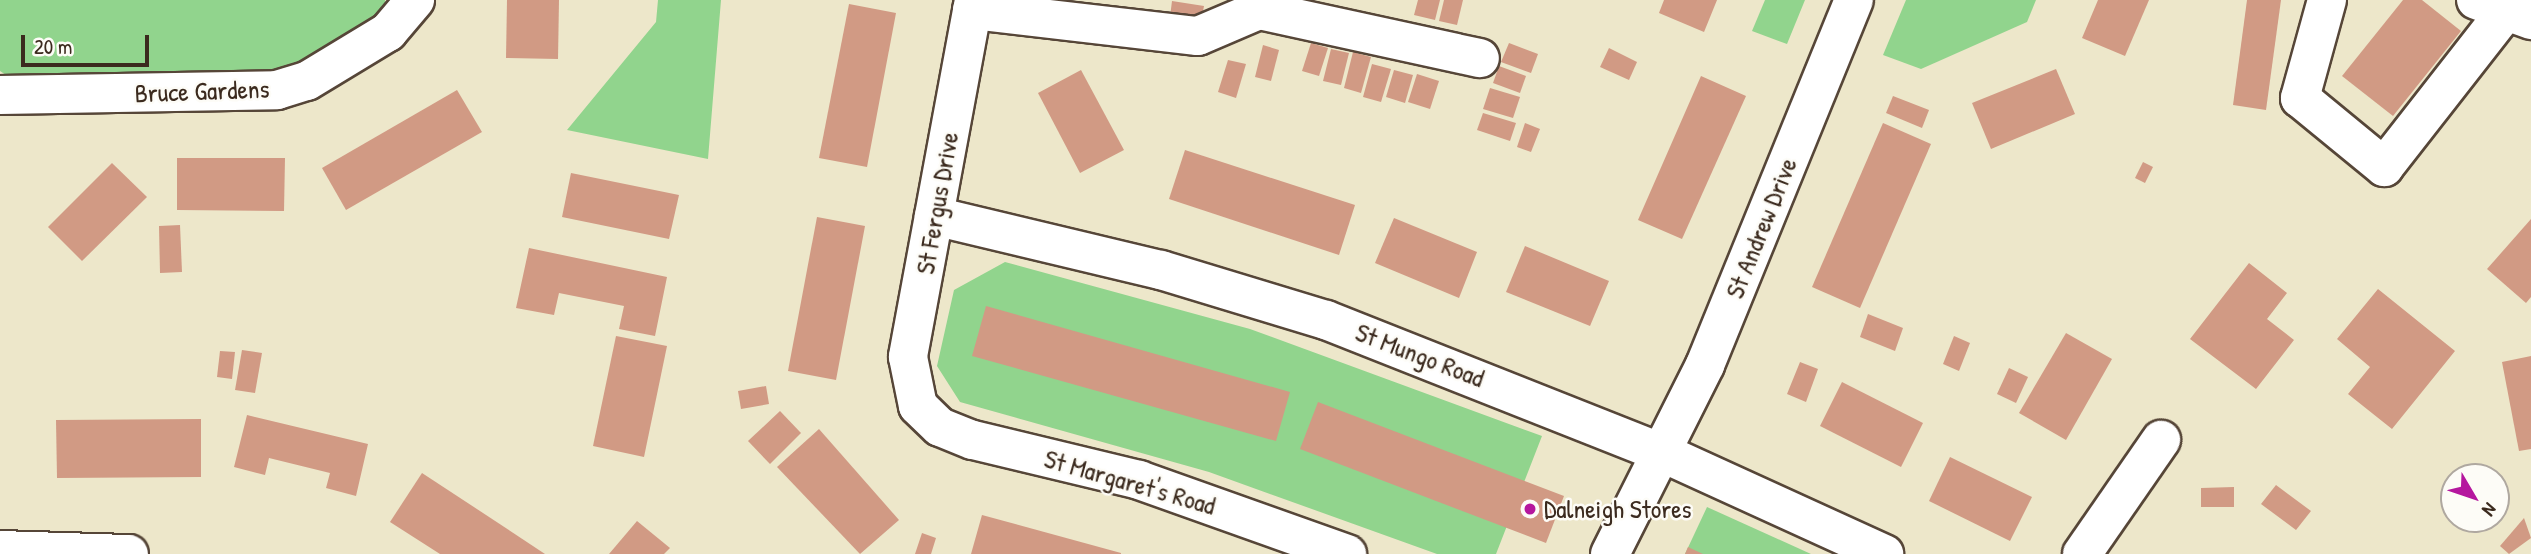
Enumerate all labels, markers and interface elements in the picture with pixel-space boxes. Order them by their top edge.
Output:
scale bar [24,21,152,65]
text: 20 m [34,32,72,61]
street label: Bruce Gardens [134,73,270,109]
street label: St Fergus Drive [909,129,965,277]
street label: St Andrew Drive [1719,153,1803,303]
street label: St Mungo Road [1351,316,1489,394]
street label: St Margaret's Road [1041,443,1219,521]
north arrow [2440,463,2510,533]
place label: Dalneigh Stores [1544,493,1692,525]
text: N [2476,498,2503,522]
marker: Dalneigh Stores [1522,501,1538,517]

